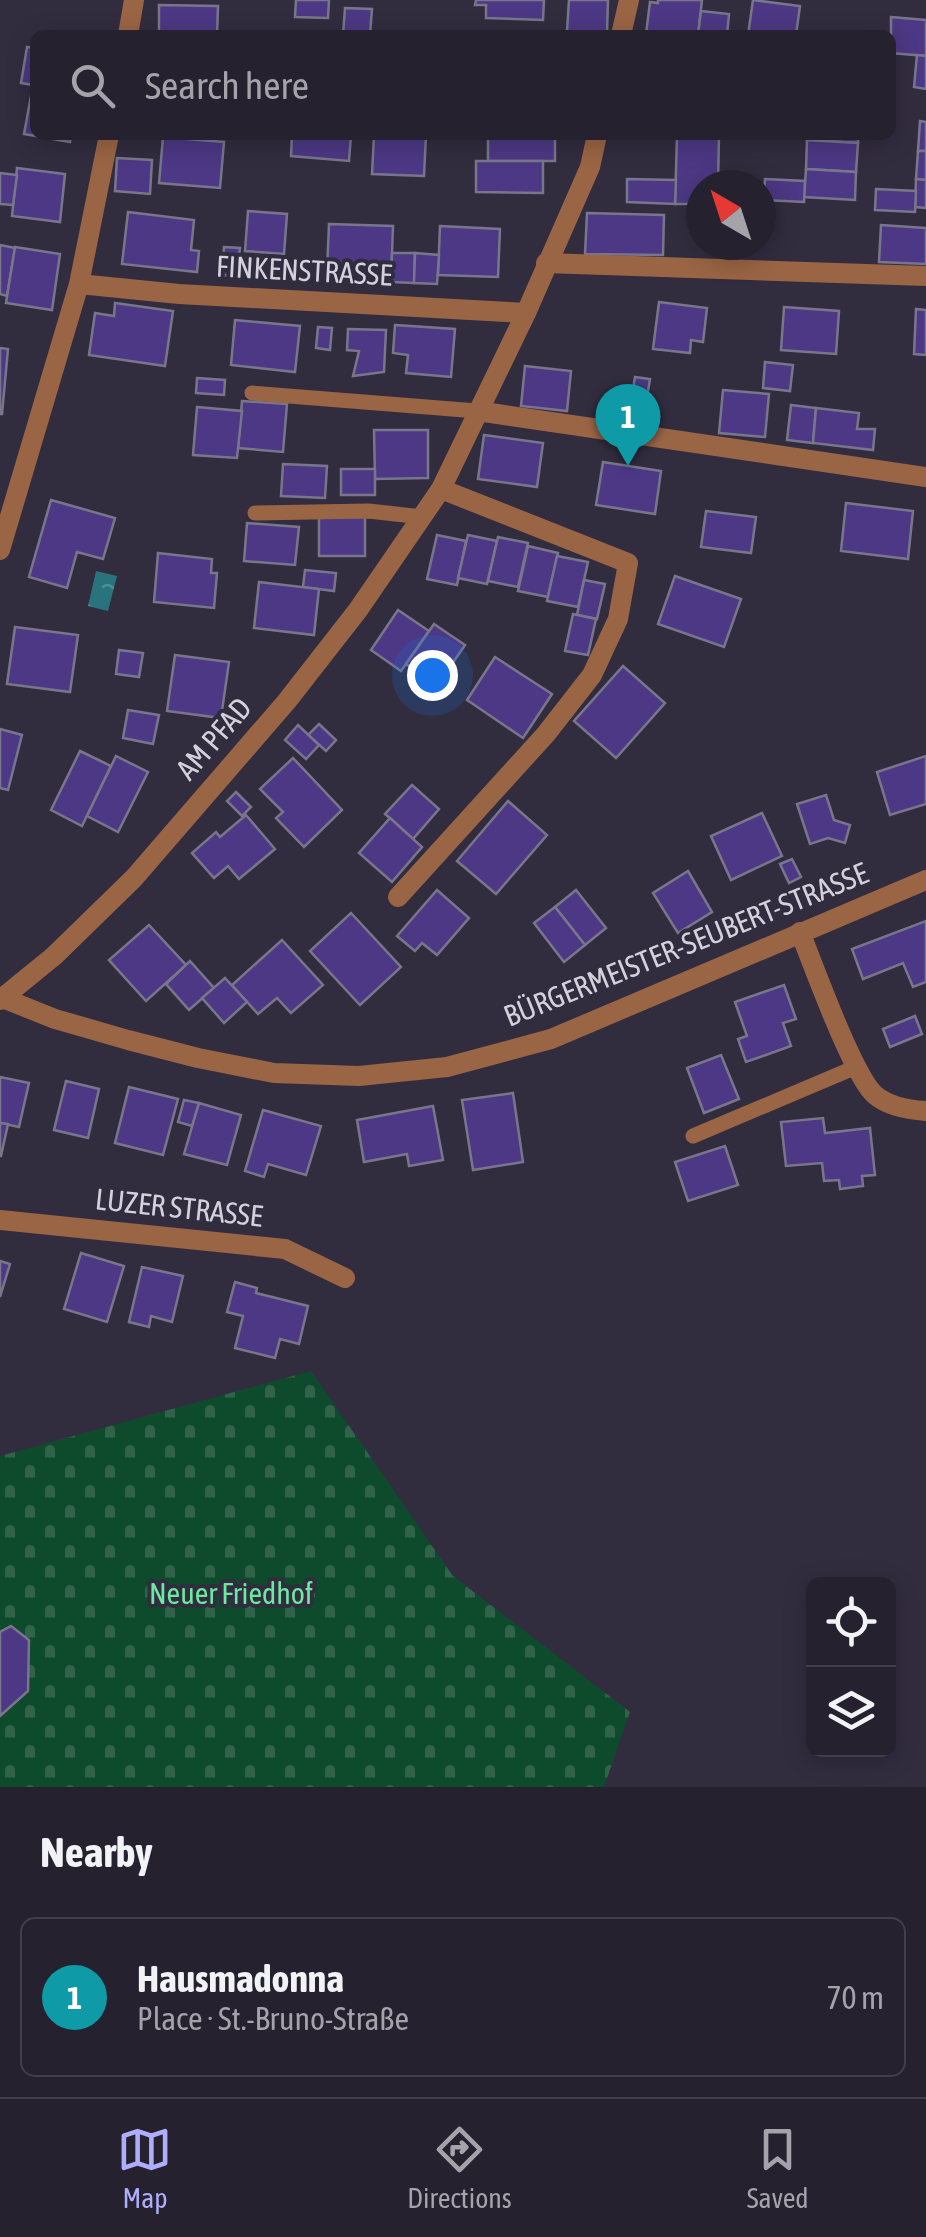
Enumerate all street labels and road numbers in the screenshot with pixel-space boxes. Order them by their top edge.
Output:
street label: FINKENSTRASSE [215,248,393,292]
street label: AM PFAD [169,691,258,786]
street label: BÜRGERMEISTER-SEUBERT-STRASSE [499,855,873,1033]
street label: LUZER STRASSE [94,1181,265,1233]

